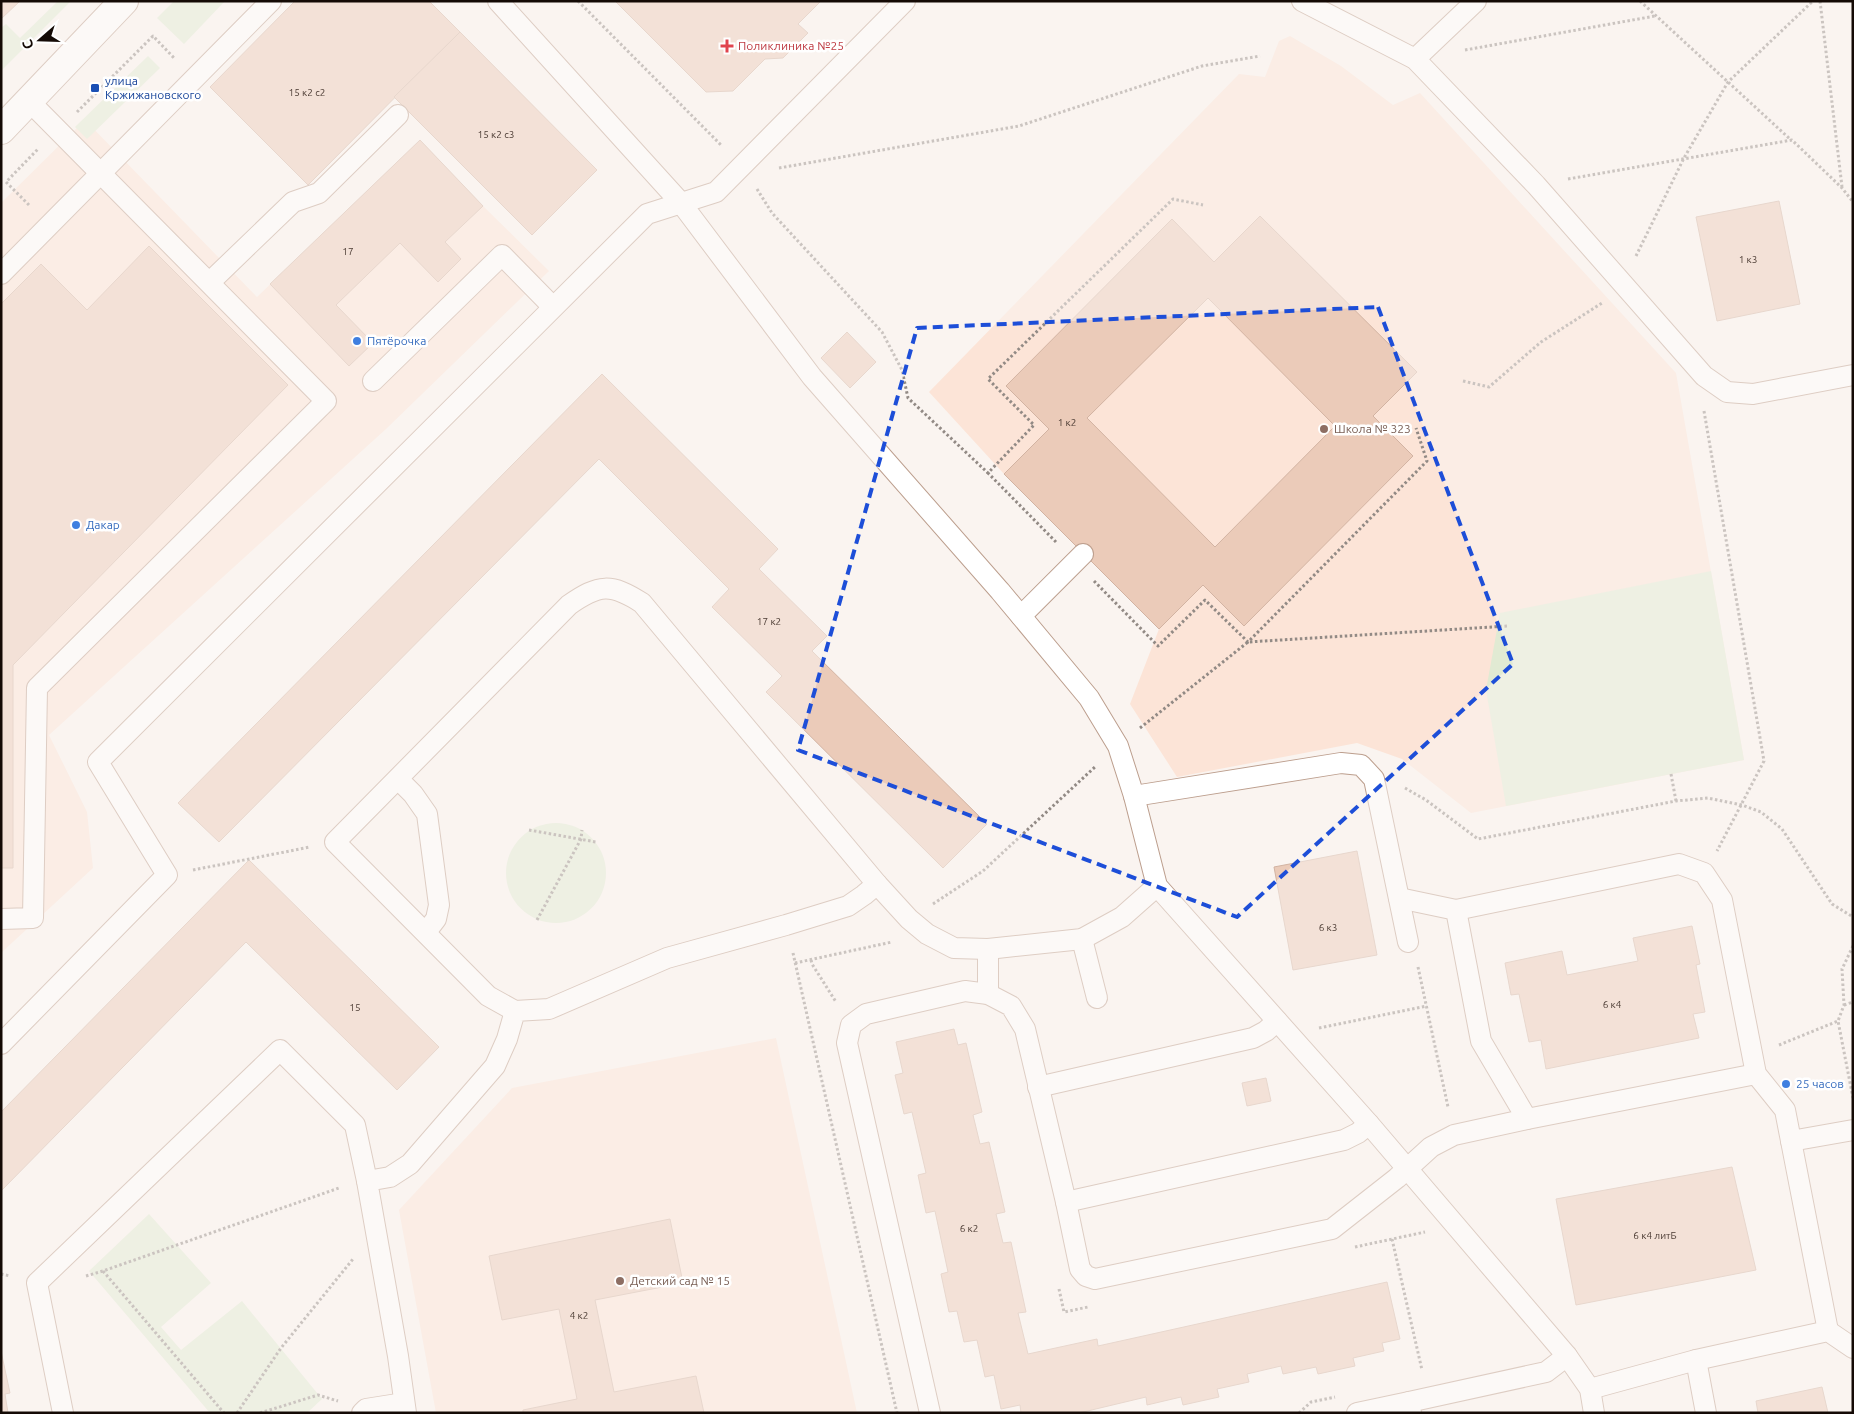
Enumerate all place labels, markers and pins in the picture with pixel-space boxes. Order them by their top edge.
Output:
marker: Поликлиника №25 [720,39,734,53]
place label: Поликлиника №25 [738,39,844,52]
place label: улица Кржижановского [105,74,201,101]
marker: улица Кржижановского [89,82,101,94]
place label: Пятёрочка [367,334,426,347]
marker: Пятёрочка [351,335,363,347]
place label: Школа № 323 [1334,422,1411,435]
marker: Школа № 323 [1318,423,1330,435]
place label: Дакар [86,518,120,531]
marker: Дакар [70,519,82,531]
place label: 25 часов [1796,1077,1844,1090]
marker: 25 часов [1780,1078,1792,1090]
place label: Детский сад № 15 [630,1274,730,1287]
marker: Детский сад № 15 [614,1275,626,1287]

